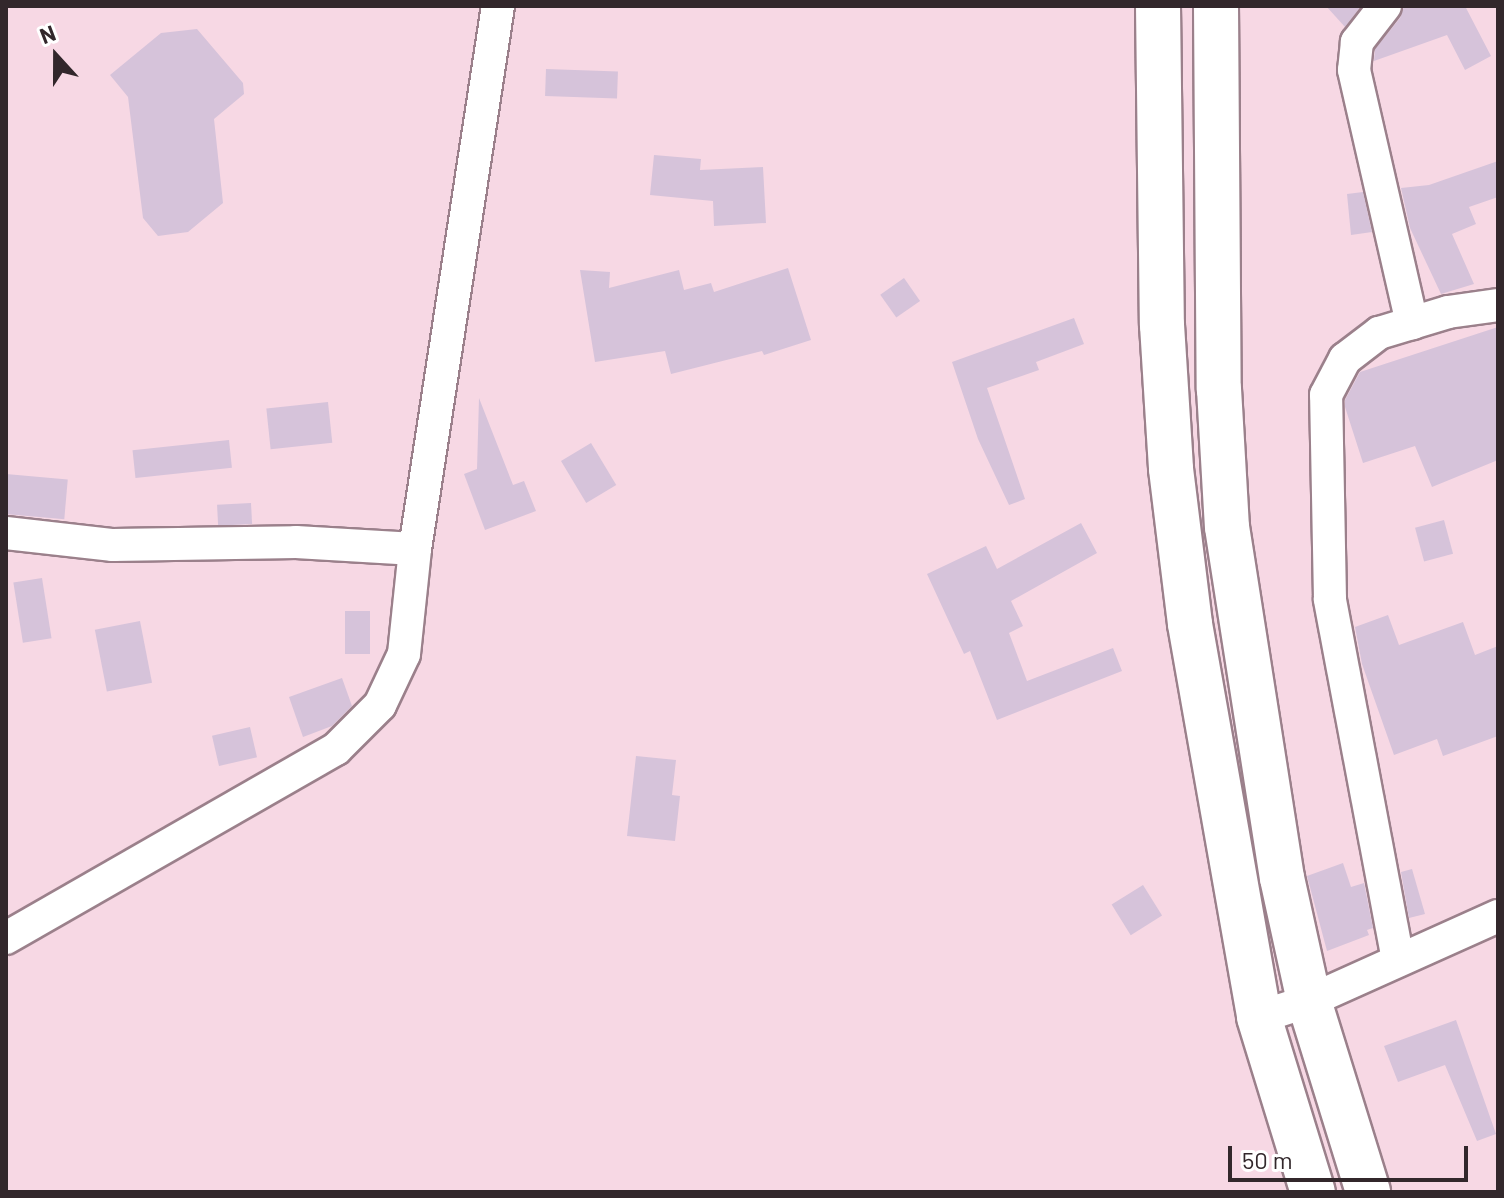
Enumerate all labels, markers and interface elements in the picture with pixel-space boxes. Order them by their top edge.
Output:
north arrow [16,16,96,96]
text: N [36,19,59,48]
scale bar [1232,1130,1472,1180]
text: 50 m [1242,1145,1293,1174]

